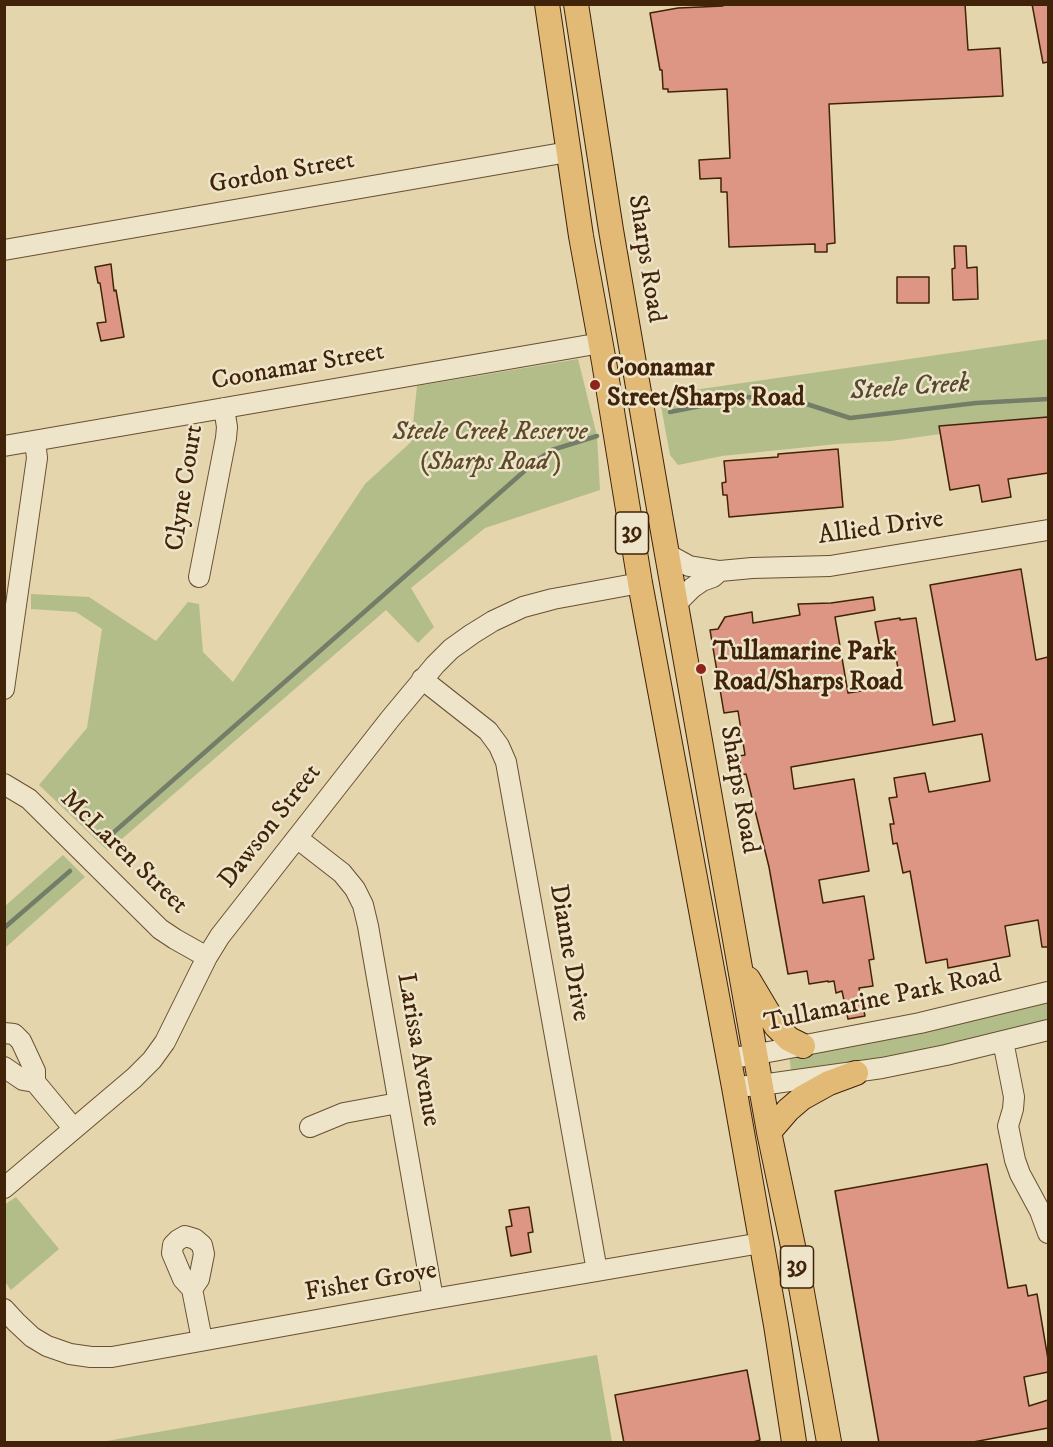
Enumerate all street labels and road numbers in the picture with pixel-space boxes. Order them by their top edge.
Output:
street label: Gordon Street [207,146,357,202]
street label: Sharps Road [619,193,671,325]
street label: Coonamar Street [209,337,387,399]
street label: Clyne Court [161,423,211,553]
street label: Allied Drive [816,505,946,553]
road number: 39 [616,512,648,554]
street label: Sharps Road [711,724,765,856]
street label: Dawson Street [213,759,329,895]
street label: McLaren Street [53,784,193,922]
street label: Dianne Drive [541,882,595,1024]
street label: Tullamarine Park Road [762,960,1004,1040]
street label: Larissa Avenue [388,971,446,1129]
road number: 39 [780,1246,814,1288]
street label: Fisher Grove [303,1256,439,1310]

